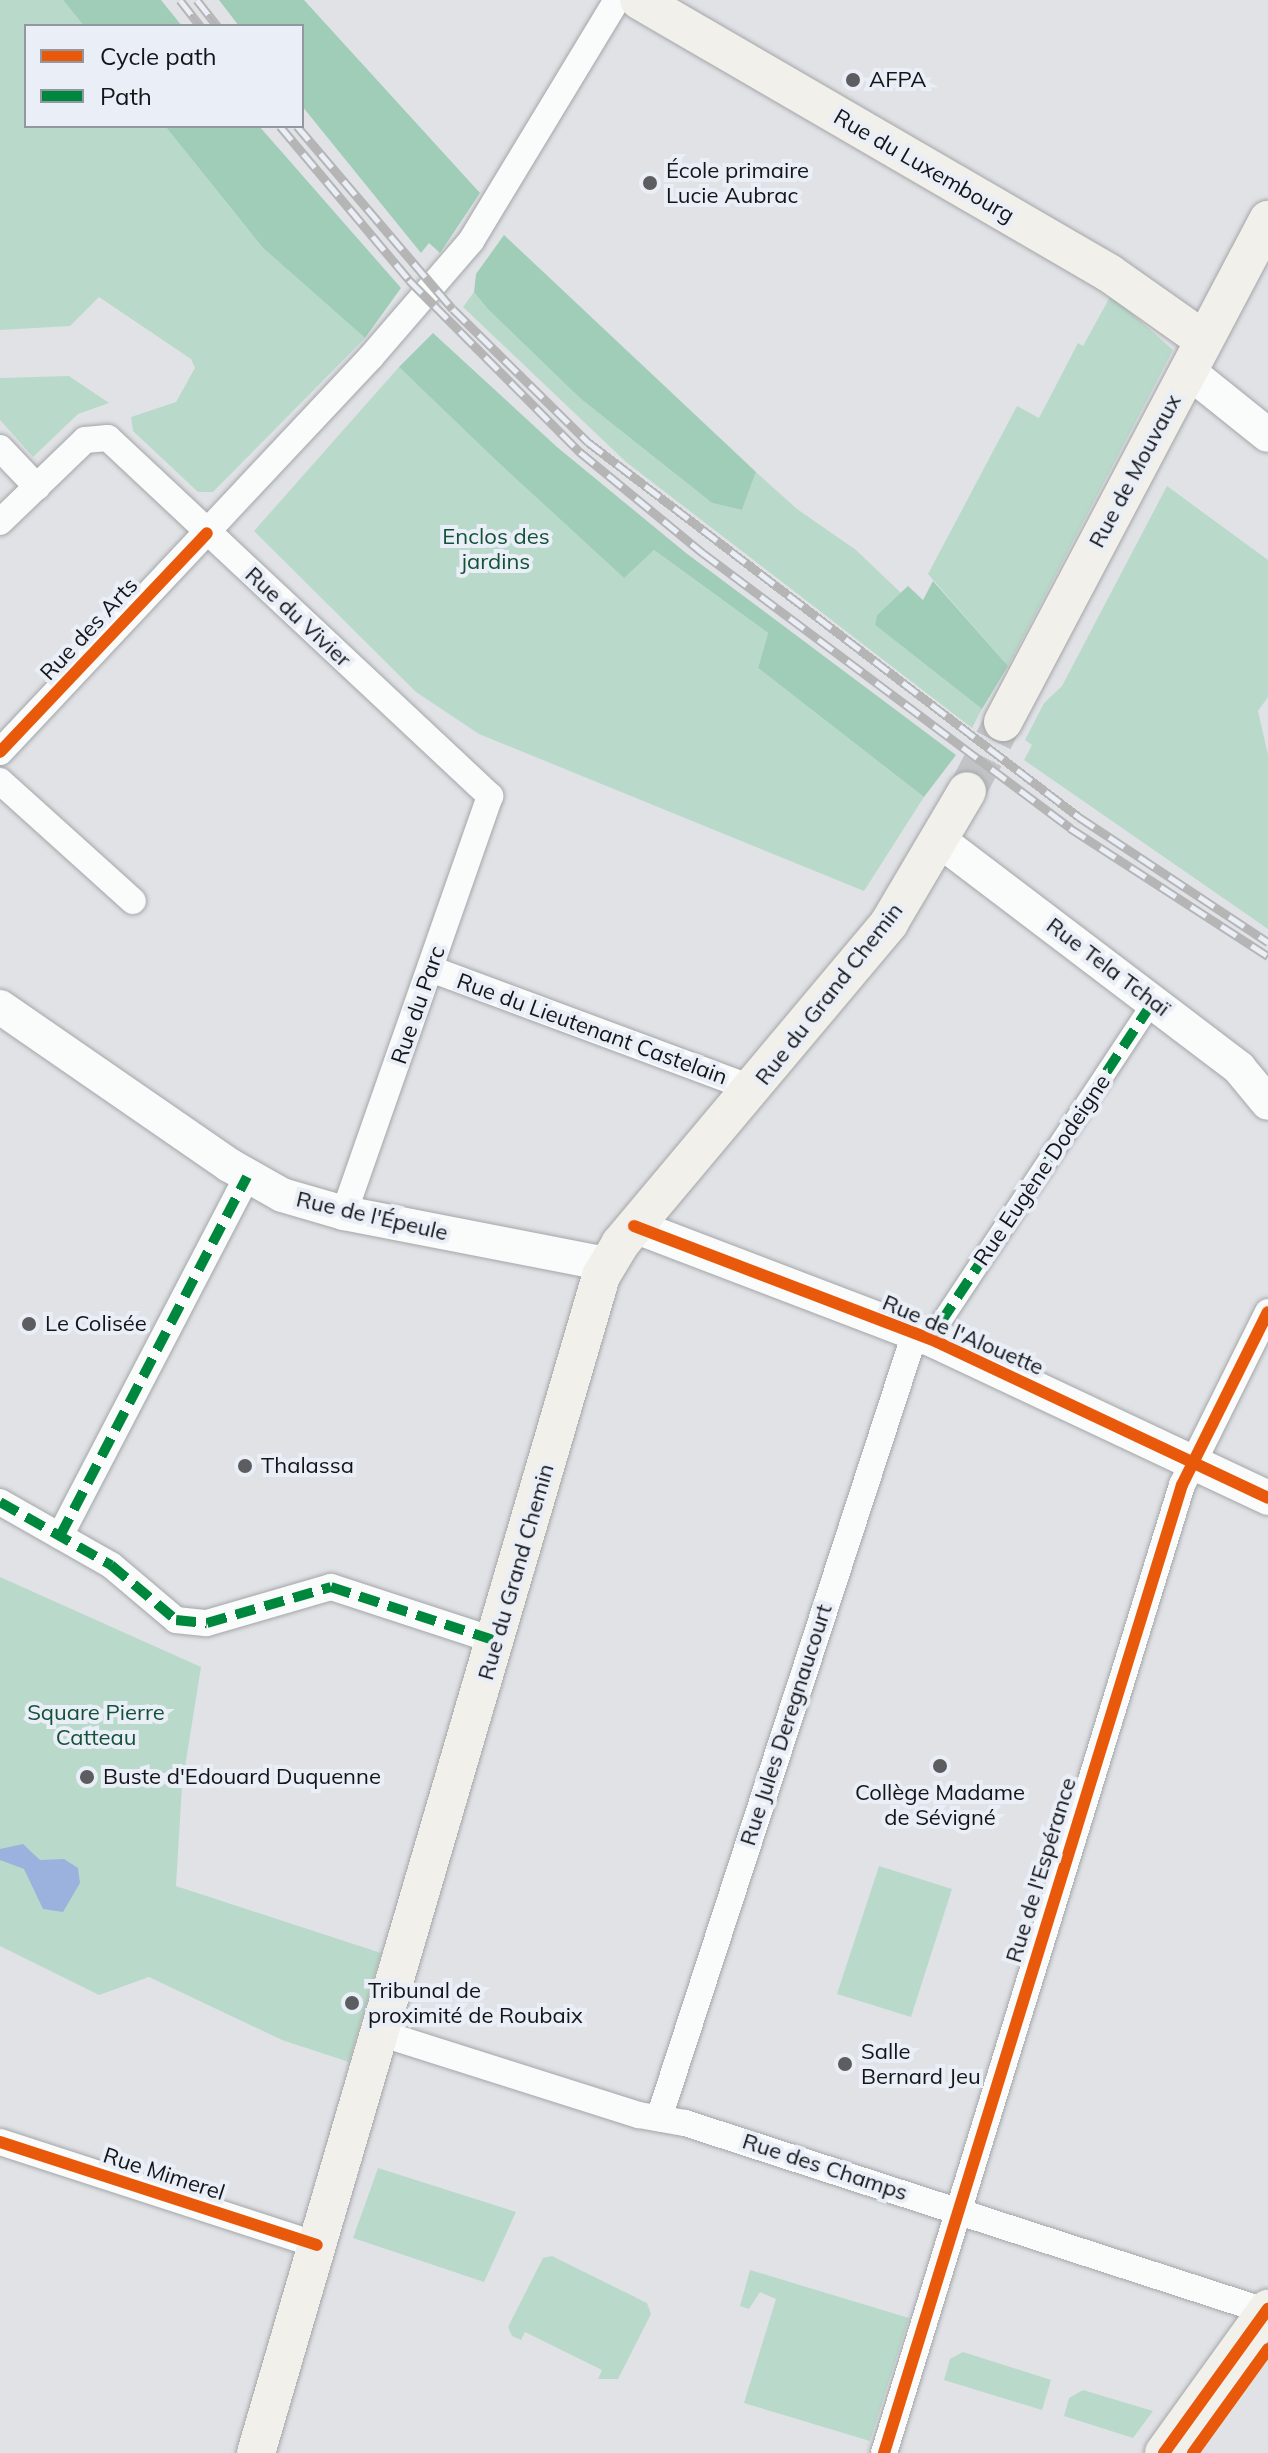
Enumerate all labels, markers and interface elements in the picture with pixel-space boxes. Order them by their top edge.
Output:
legend [24,24,304,128]
text: Cycle path [100,41,217,71]
place label: AFPA [869,67,926,93]
marker: AFPA [844,71,862,89]
text: Path [100,81,152,111]
street label: Rue du Luxembourg [829,104,1019,228]
place label: École primaire Lucie Aubrac [666,157,809,208]
marker: École primaire Lucie Aubrac [641,174,659,192]
street label: Rue de Mouvaux [1083,390,1187,552]
park label: Enclos des jardins [442,523,550,574]
street label: Rue du Vivier [240,561,356,673]
street label: Rue des Arts [35,572,143,686]
street label: Rue du Grand Chemin [750,898,908,1090]
street label: Rue Tela Tchaï [1041,912,1175,1022]
street label: Rue du Parc [385,943,451,1067]
street label: Rue du Lieutenant Castelain [453,968,731,1090]
street label: Rue Eugène Dodeigne [968,1070,1116,1270]
street label: Rue de l'Épeule [294,1186,450,1246]
street label: Rue de l'Alouette [879,1289,1047,1381]
place label: Le Colisée [45,1311,147,1337]
marker: Le Colisée [20,1315,38,1333]
place label: Thalassa [261,1453,354,1479]
marker: Thalassa [236,1457,254,1475]
street label: Rue du Grand Chemin [472,1461,560,1683]
street label: Rue Jules Deregnaucourt [735,1601,837,1849]
park label: Square Pierre Catteau [27,1699,165,1750]
marker: Collège Madame de Sévigné [931,1757,949,1775]
place label: Buste d'Edouard Duquenne [103,1764,381,1790]
marker: Buste d'Edouard Duquenne [78,1768,96,1786]
street label: Rue de l'Espérance [1000,1774,1082,1966]
place label: Collège Madame de Sévigné [855,1779,1025,1830]
place label: Tribunal de proximité de Roubaix [368,1977,583,2028]
marker: Tribunal de proximité de Roubaix [343,1994,361,2012]
place label: Salle Bernard Jeu [861,2038,981,2090]
marker: Salle Bernard Jeu [836,2055,854,2073]
street label: Rue des Champs [739,2128,911,2206]
street label: Rue Mimerel [100,2142,228,2206]

